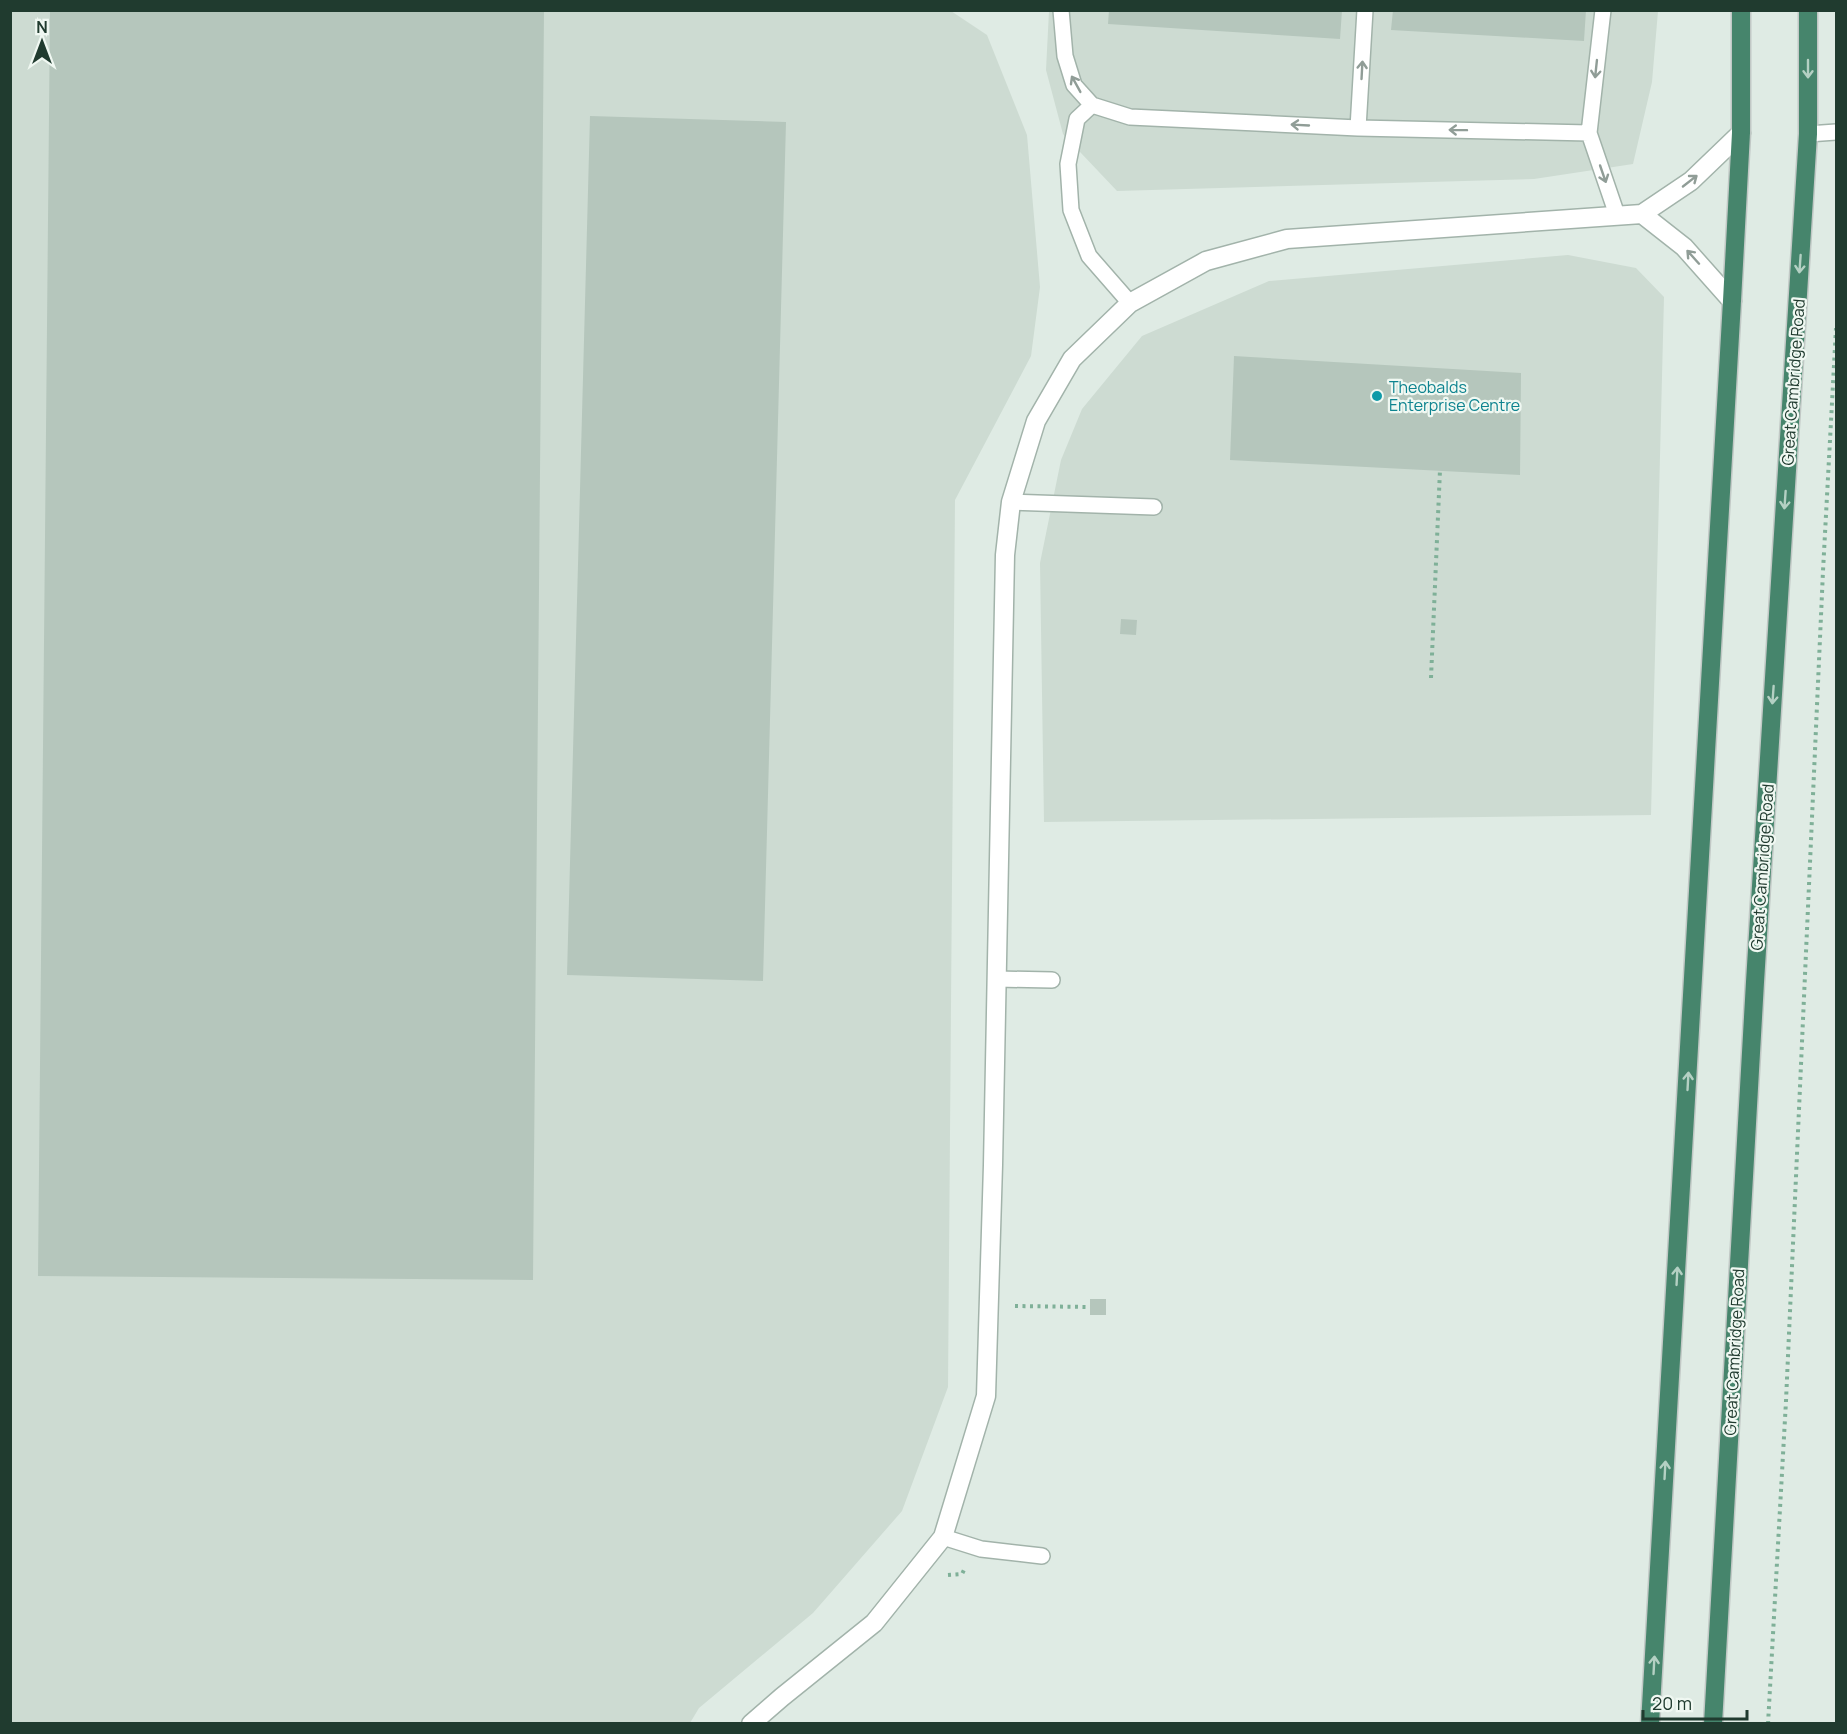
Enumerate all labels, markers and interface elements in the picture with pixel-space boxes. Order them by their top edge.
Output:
north arrow [12,12,72,72]
text: N [36,16,48,38]
one-way arrow [1590,58,1601,78]
one-way arrow [1802,59,1814,78]
one-way arrow [1356,60,1367,80]
one-way arrow [1070,76,1082,93]
one-way arrow [1291,120,1311,131]
one-way arrow [1449,124,1469,136]
one-way arrow [1599,164,1610,183]
one-way arrow [1682,174,1698,187]
one-way arrow [1686,250,1700,265]
one-way arrow [1794,253,1805,273]
street label: Great Cambridge Road [1776,298,1810,466]
place label: Theobalds Enterprise Centre [1389,376,1520,416]
marker: Theobalds Enterprise Centre [1370,389,1384,403]
one-way arrow [1780,490,1791,510]
one-way arrow [1768,684,1779,704]
street label: Great Cambridge Road [1745,783,1779,951]
one-way arrow [1683,1072,1694,1092]
one-way arrow [1671,1266,1682,1286]
street label: Great Cambridge Road [1719,1268,1749,1436]
one-way arrow [1660,1461,1671,1481]
one-way arrow [1648,1656,1659,1676]
scale bar [1643,1683,1746,1721]
text: 20 m [1652,1691,1692,1715]

